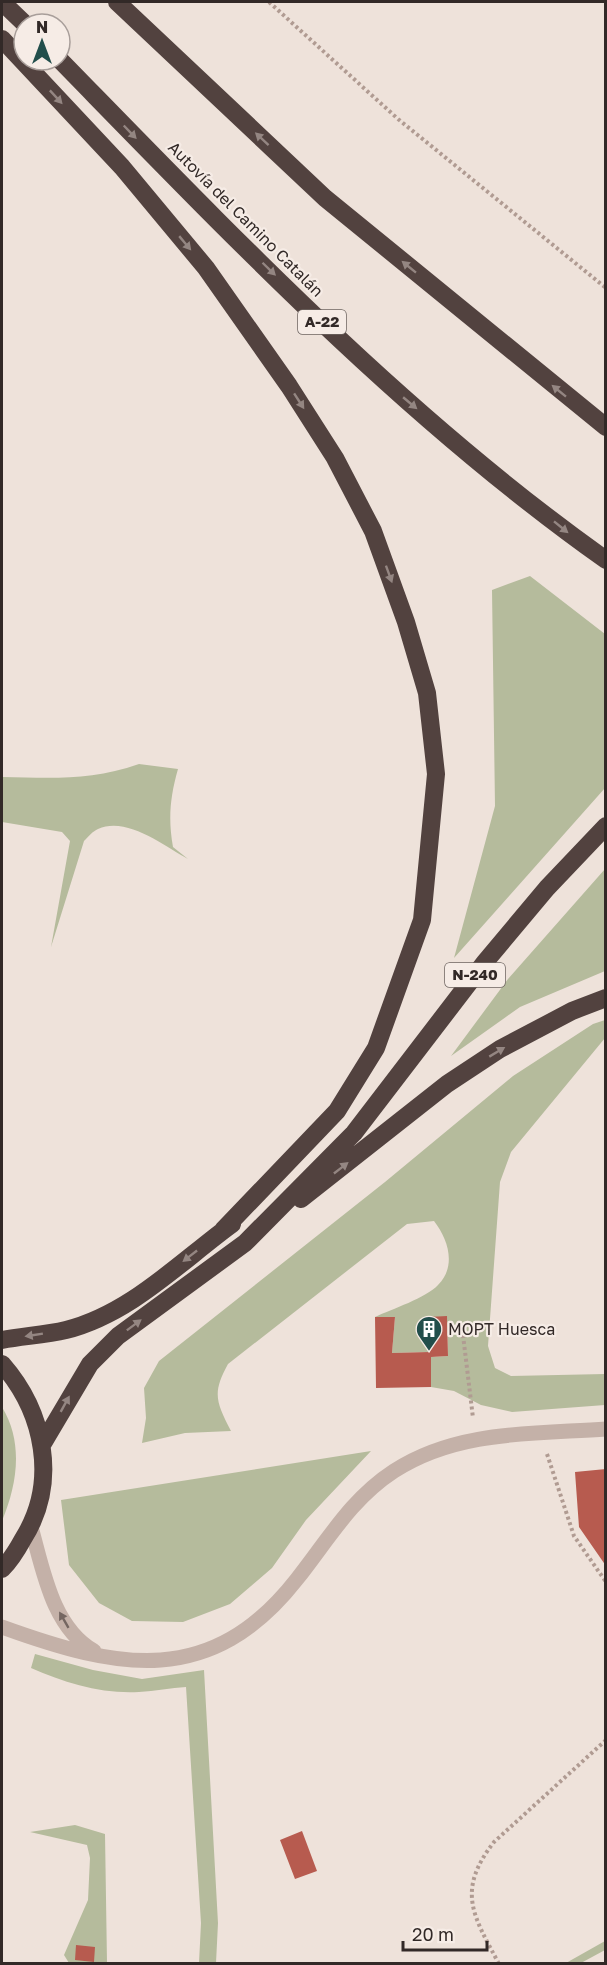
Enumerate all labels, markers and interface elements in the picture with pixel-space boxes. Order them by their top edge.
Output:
north arrow [12,12,72,72]
text: N [36,17,48,37]
one-way arrow [49,89,62,104]
one-way arrow [123,124,137,138]
one-way arrow [256,132,270,146]
street label: Autovía del Camino Catalán [164,137,328,301]
one-way arrow [179,235,192,251]
one-way arrow [402,261,417,274]
one-way arrow [261,262,275,276]
road number: A-22 [298,310,346,334]
one-way arrow [552,385,567,398]
one-way arrow [293,393,304,410]
one-way arrow [402,397,418,410]
one-way arrow [553,521,568,533]
one-way arrow [384,565,394,583]
road number: N-240 [445,963,505,987]
one-way arrow [489,1046,505,1057]
one-way arrow [333,1163,348,1175]
one-way arrow [182,1250,197,1262]
building icon: MOPT Huesca [414,1314,444,1352]
one-way arrow [125,1319,141,1331]
place label: MOPT Huesca [448,1319,555,1339]
one-way arrow [24,1330,43,1339]
one-way arrow [60,1395,70,1412]
one-way arrow [59,1612,69,1629]
scale bar [403,1914,487,1952]
text: 20 m [412,1923,454,1945]

